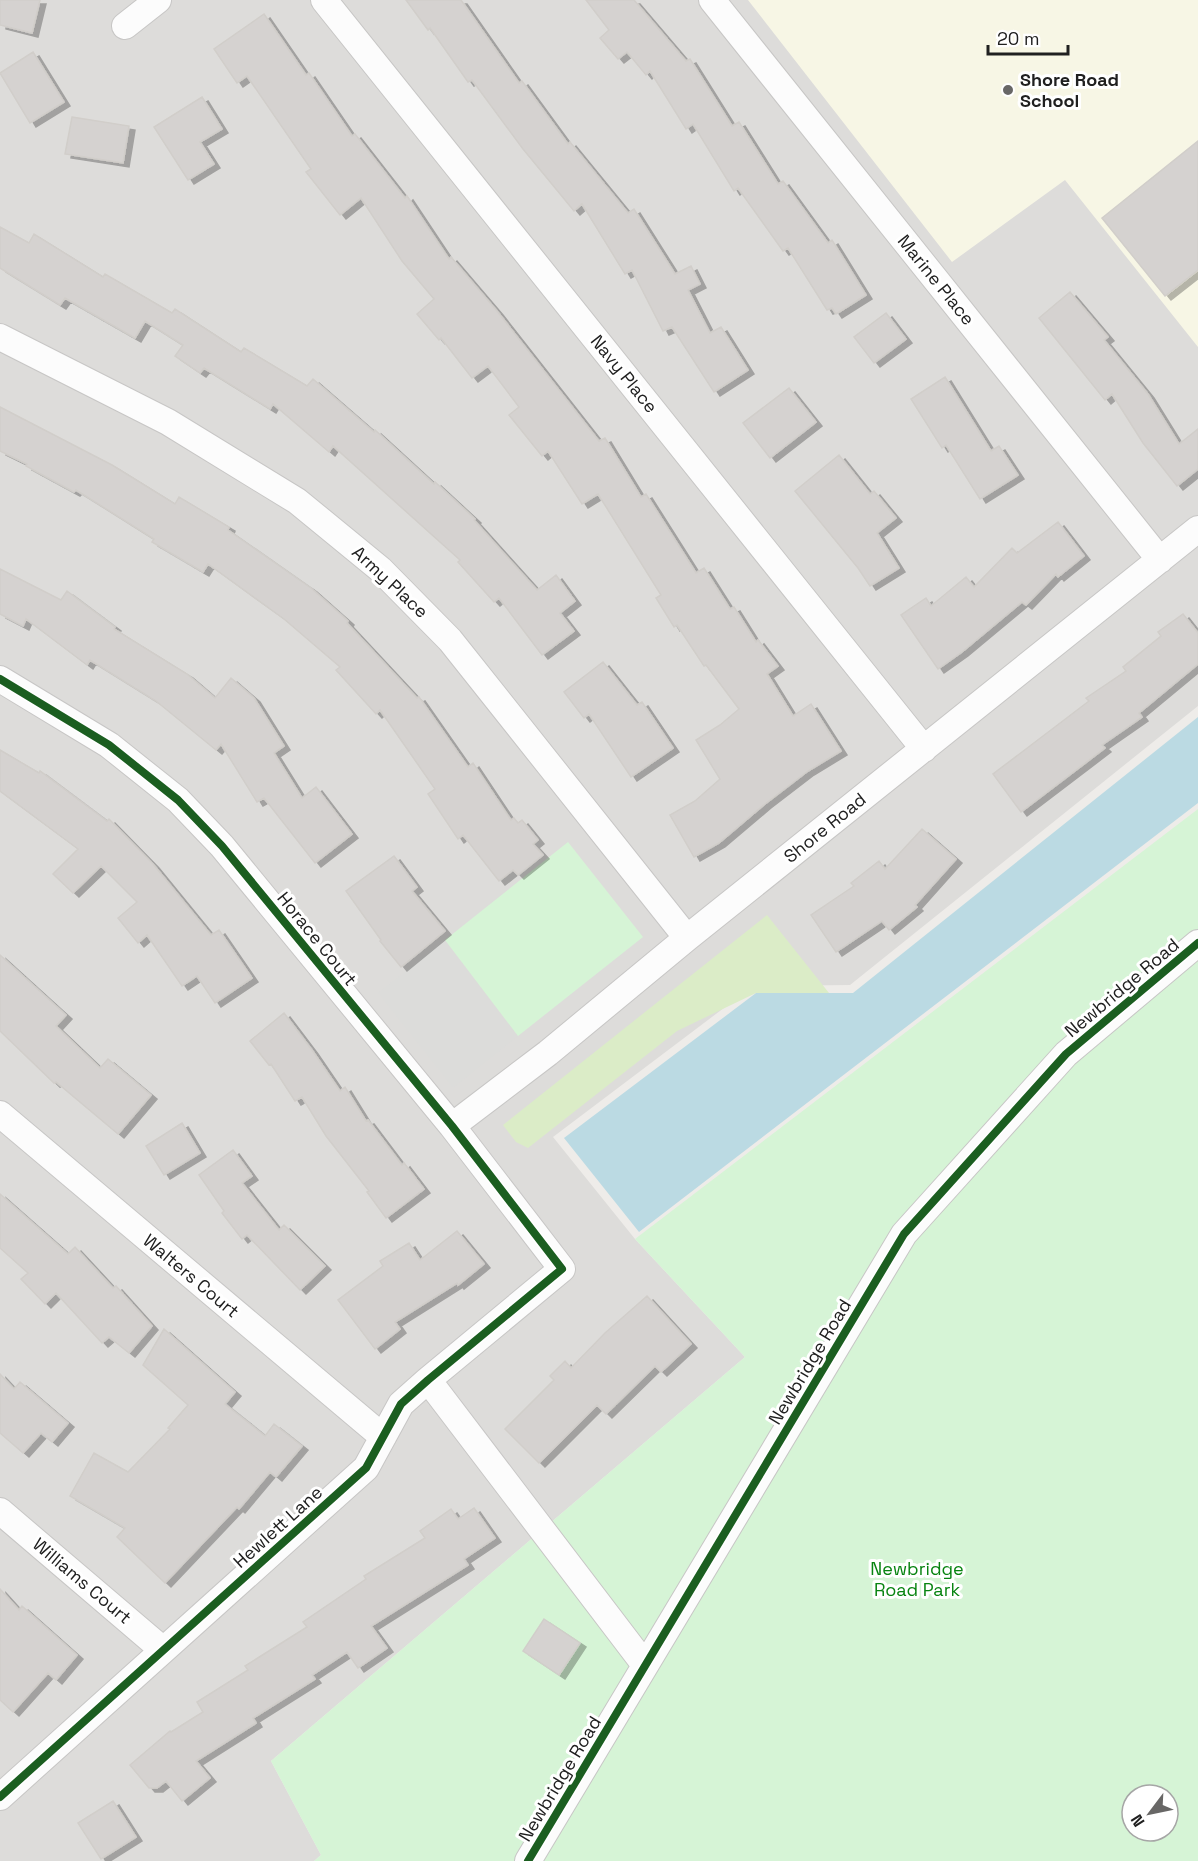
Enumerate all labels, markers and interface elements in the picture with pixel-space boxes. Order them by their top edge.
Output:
scale bar [988,18,1068,56]
text: 20 m [997,27,1040,50]
place label: Shore Road School [1020,68,1119,112]
marker: Shore Road School [1001,83,1015,97]
street label: Marine Place [893,230,980,330]
street label: Navy Place [586,330,663,417]
street label: Army Place [347,541,433,623]
street label: Shore Road [779,787,870,868]
street label: Horace Court [272,887,362,990]
street label: Newbridge Road [1060,933,1184,1042]
street label: Walters Court [139,1229,244,1322]
street label: Newbridge Road [763,1295,856,1429]
street label: Hewlett Lane [228,1480,327,1573]
street label: Williams Court [28,1533,136,1629]
park label: Newbridge Road Park [870,1557,964,1601]
street label: Newbridge Road [513,1712,606,1846]
north arrow [1120,1783,1180,1843]
text: N [1126,1811,1149,1831]

